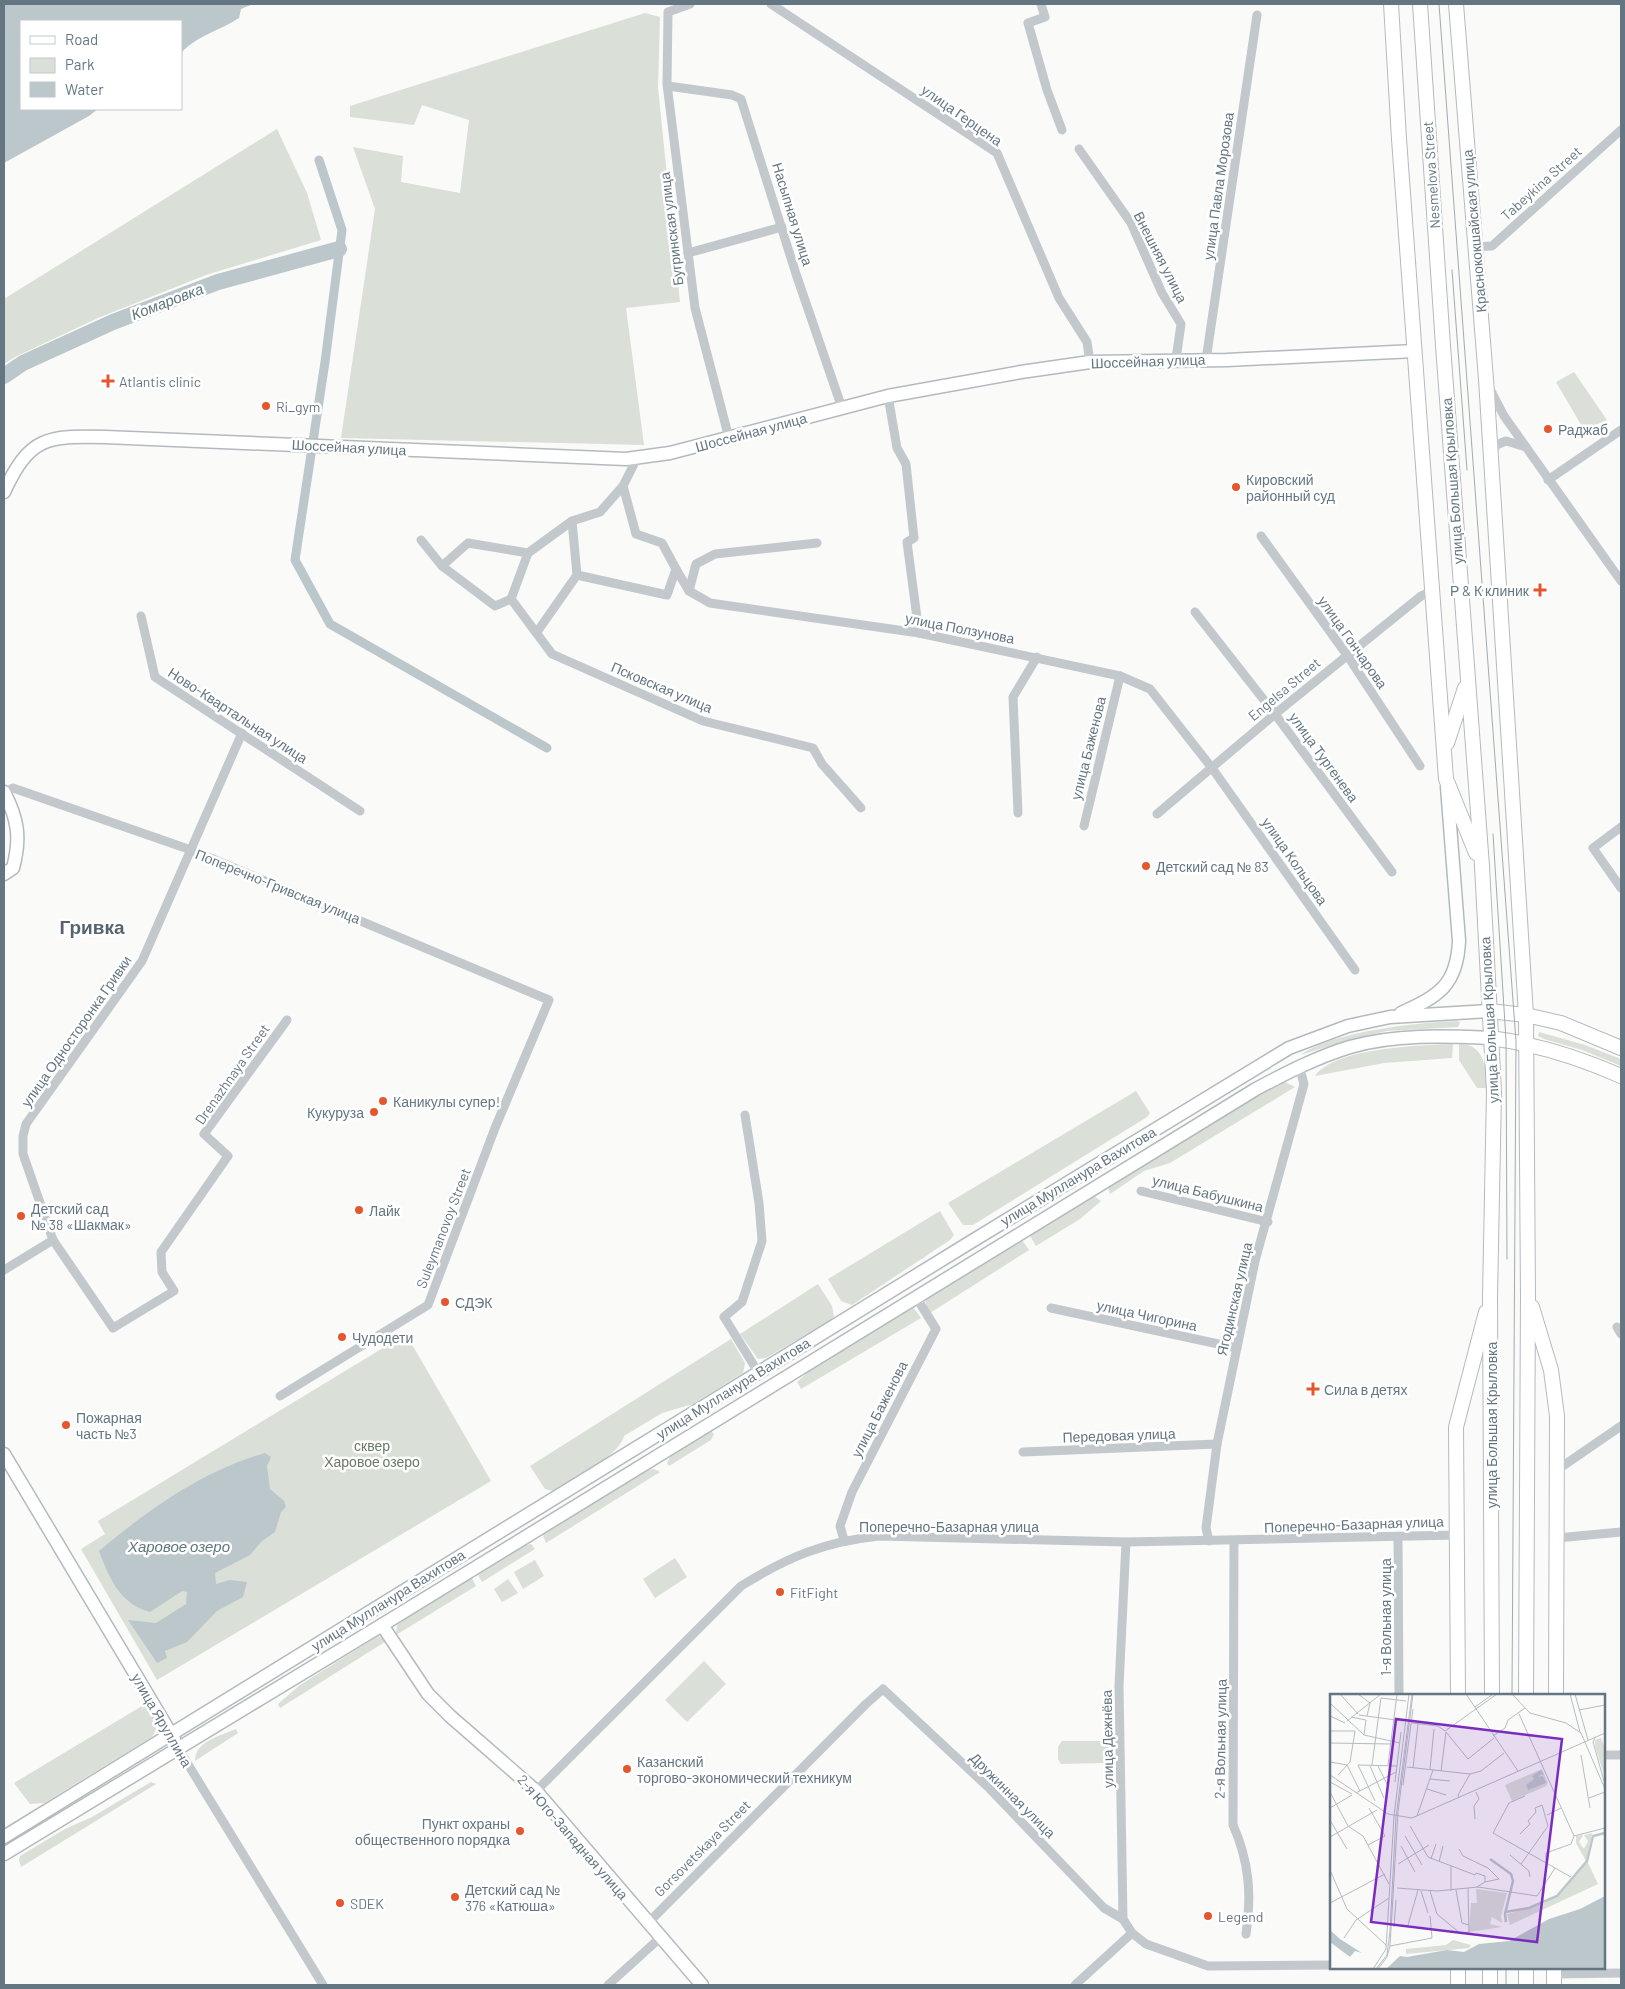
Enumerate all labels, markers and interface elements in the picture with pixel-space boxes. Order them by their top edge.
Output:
legend [20,20,182,110]
text: Road [65,30,98,48]
text: Park [65,55,95,73]
text: Water [65,80,104,98]
street label: улица Герцена [918,81,1006,149]
street label: улица Павла Морозова [1199,111,1237,261]
street label: Nesmelova Street [1419,121,1443,229]
street label: Tabeykina Street [1497,142,1585,224]
street label: Краснококшайская улица [1458,149,1490,313]
street label: Насыпная улица [769,160,817,268]
street label: Бугринская улица [656,171,686,287]
street label: Внешняя улица [1131,208,1191,306]
water label: Комаровка [128,279,206,323]
street label: Шоссейная улица [1090,350,1206,371]
place label: Atlantis clinic [119,373,201,390]
marker: Atlantis clinic [101,374,115,388]
street label: улица Большая Крыловка [1438,397,1466,565]
place label: Ri_gym [276,398,320,415]
marker: Ri_gym [260,400,272,412]
street label: Шоссейная улица [693,409,809,455]
place label: Раджаб [1558,421,1608,438]
marker: Раджаб [1542,423,1554,435]
street label: Шоссейная улица [291,436,407,458]
place label: Кировский районный суд [1246,471,1335,504]
marker: Кировский районный суд [1230,481,1242,493]
place label: Р & К клиник [1450,582,1530,599]
marker: Р & К клиник [1533,583,1547,597]
street label: улица Гончарова [1315,592,1391,692]
street label: улица Ползунова [904,609,1016,647]
street label: Engelsa Street [1244,654,1324,724]
street label: Псковская улица [609,658,715,716]
street label: Ново-Квартальная улица [165,663,311,767]
street label: улица Баженова [1067,694,1109,801]
street label: улица Тургенева [1286,709,1362,805]
street label: улица Кольцова [1258,814,1332,908]
street label: Поперечно-Гривская улица [193,845,363,927]
place label: Детский сад № 83 [1156,858,1269,875]
marker: Детский сад № 83 [1140,860,1152,872]
district label: Гривка [59,915,125,938]
street label: улица Большая Крыловка [1476,936,1502,1104]
street label: улица Односторонка Гривки [17,952,135,1110]
street label: Drenazhnaya Street [191,1021,273,1127]
place label: Каникулы супер! [393,1093,500,1110]
marker: Каникулы супер! [377,1095,389,1107]
place label: Кукуруза [307,1104,364,1121]
marker: Кукуруза [368,1106,380,1118]
street label: улица Мулланура Вахитова [997,1123,1159,1229]
street label: Suleymanovoy Street [412,1165,474,1291]
street label: улица Бабушкина [1151,1171,1265,1215]
place label: Детский сад № 38 «Шакмак» [31,1200,132,1233]
place label: Лайк [369,1202,401,1219]
marker: Лайк [353,1204,365,1216]
marker: Детский сад № 38 «Шакмак» [15,1210,27,1222]
street label: Ягодинская улица [1213,1240,1255,1358]
place label: СДЭК [455,1294,493,1311]
marker: СДЭК [439,1296,451,1308]
street label: улица Чигорина [1095,1296,1199,1334]
place label: Чудодети [352,1329,413,1346]
marker: Чудодети [336,1331,348,1343]
street label: улица Мулланура Вахитова [653,1334,813,1442]
street label: улица Большая Крыловка [1483,1341,1500,1508]
street label: улица Баженова [847,1358,911,1460]
place label: Сила в детях [1324,1381,1407,1398]
marker: Сила в детях [1306,1382,1320,1396]
place label: Пожарная часть №3 [76,1409,142,1442]
marker: Пожарная часть №3 [60,1419,72,1431]
street label: Передовая улица [1062,1425,1176,1445]
park label: сквер Харовое озеро [324,1437,420,1470]
street label: Поперечно-Базарная улица [1264,1512,1444,1536]
street label: Поперечно-Базарная улица [859,1518,1039,1535]
water label: Харовое озеро [127,1537,230,1555]
street label: улица Мулланура Вахитова [308,1546,468,1654]
street label: 1-я Вольная улица [1377,1558,1394,1676]
place label: FitFight [790,1584,838,1601]
marker: FitFight [774,1586,786,1598]
street label: улица Яруллина [128,1670,196,1770]
street label: 2-я Вольная улица [1210,1679,1230,1799]
street label: улица Дежнёва [1098,1689,1116,1788]
inset map [1330,1694,1605,1969]
street label: Дружинная улица [967,1749,1059,1841]
place label: Казанский торгово-экономический техникум [637,1753,852,1786]
marker: Казанский торгово-экономический техникум [621,1763,633,1775]
street label: 2-я Юго-Западная улица [514,1771,632,1903]
street label: Gorsovetskaya Street [650,1796,754,1900]
place label: Пункт охраны общественного порядка [355,1815,510,1848]
marker: Пункт охраны общественного порядка [514,1825,526,1837]
place label: Детский сад № 376 «Катюша» [465,1881,560,1914]
marker: Детский сад № 376 «Катюша» [449,1891,461,1903]
place label: SDEK [350,1895,384,1912]
marker: SDEK [334,1897,346,1909]
place label: Legend [1218,1908,1263,1925]
marker: Legend [1202,1910,1214,1922]

